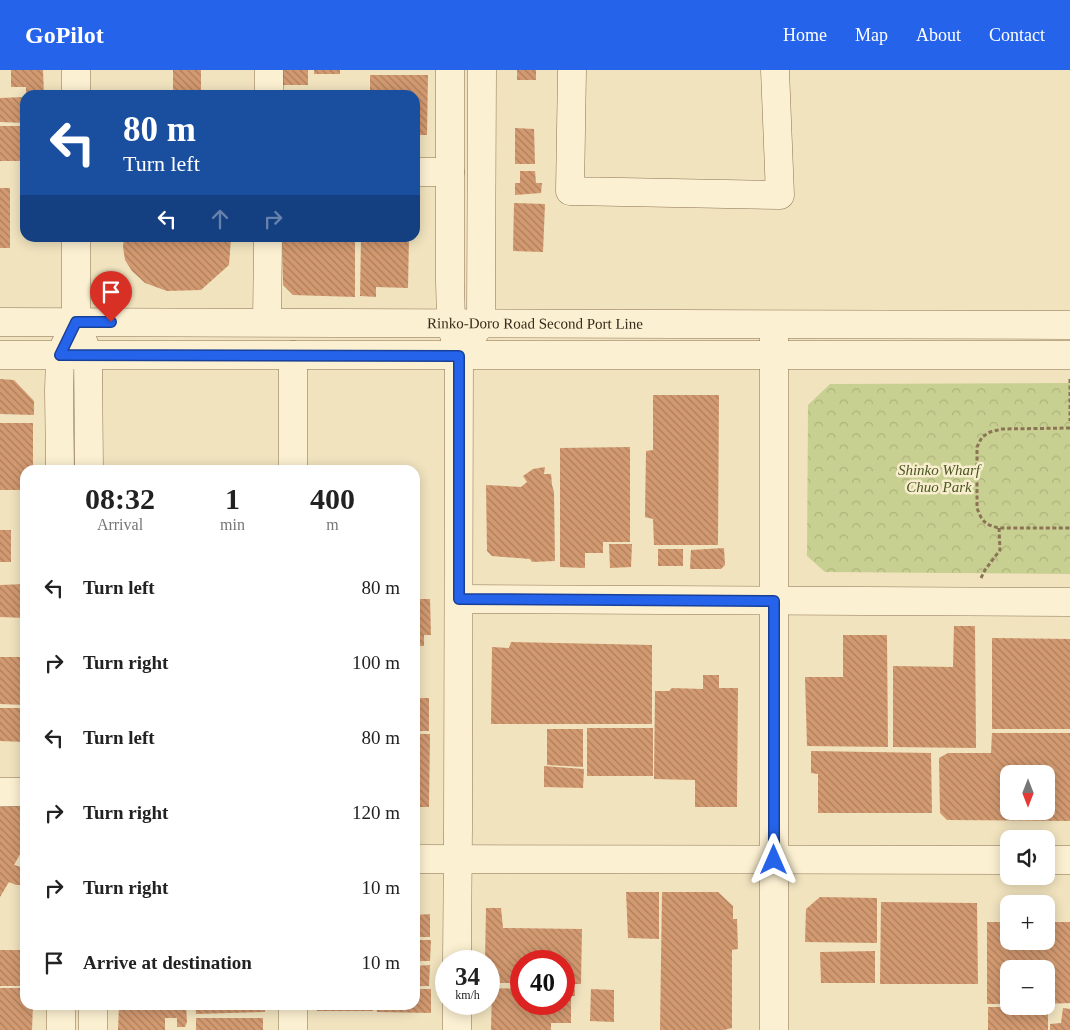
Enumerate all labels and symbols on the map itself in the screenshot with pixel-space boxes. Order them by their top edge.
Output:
pin [90,271,132,322]
street label: Rinko-Doro Road Second Port Line [427,315,643,332]
park label: Shinko Wharf Chuo Park [898,462,982,495]
north arrow [1000,765,1055,820]
position arrow [747,833,799,885]
speed limit sign: 40 [510,950,575,1015]

